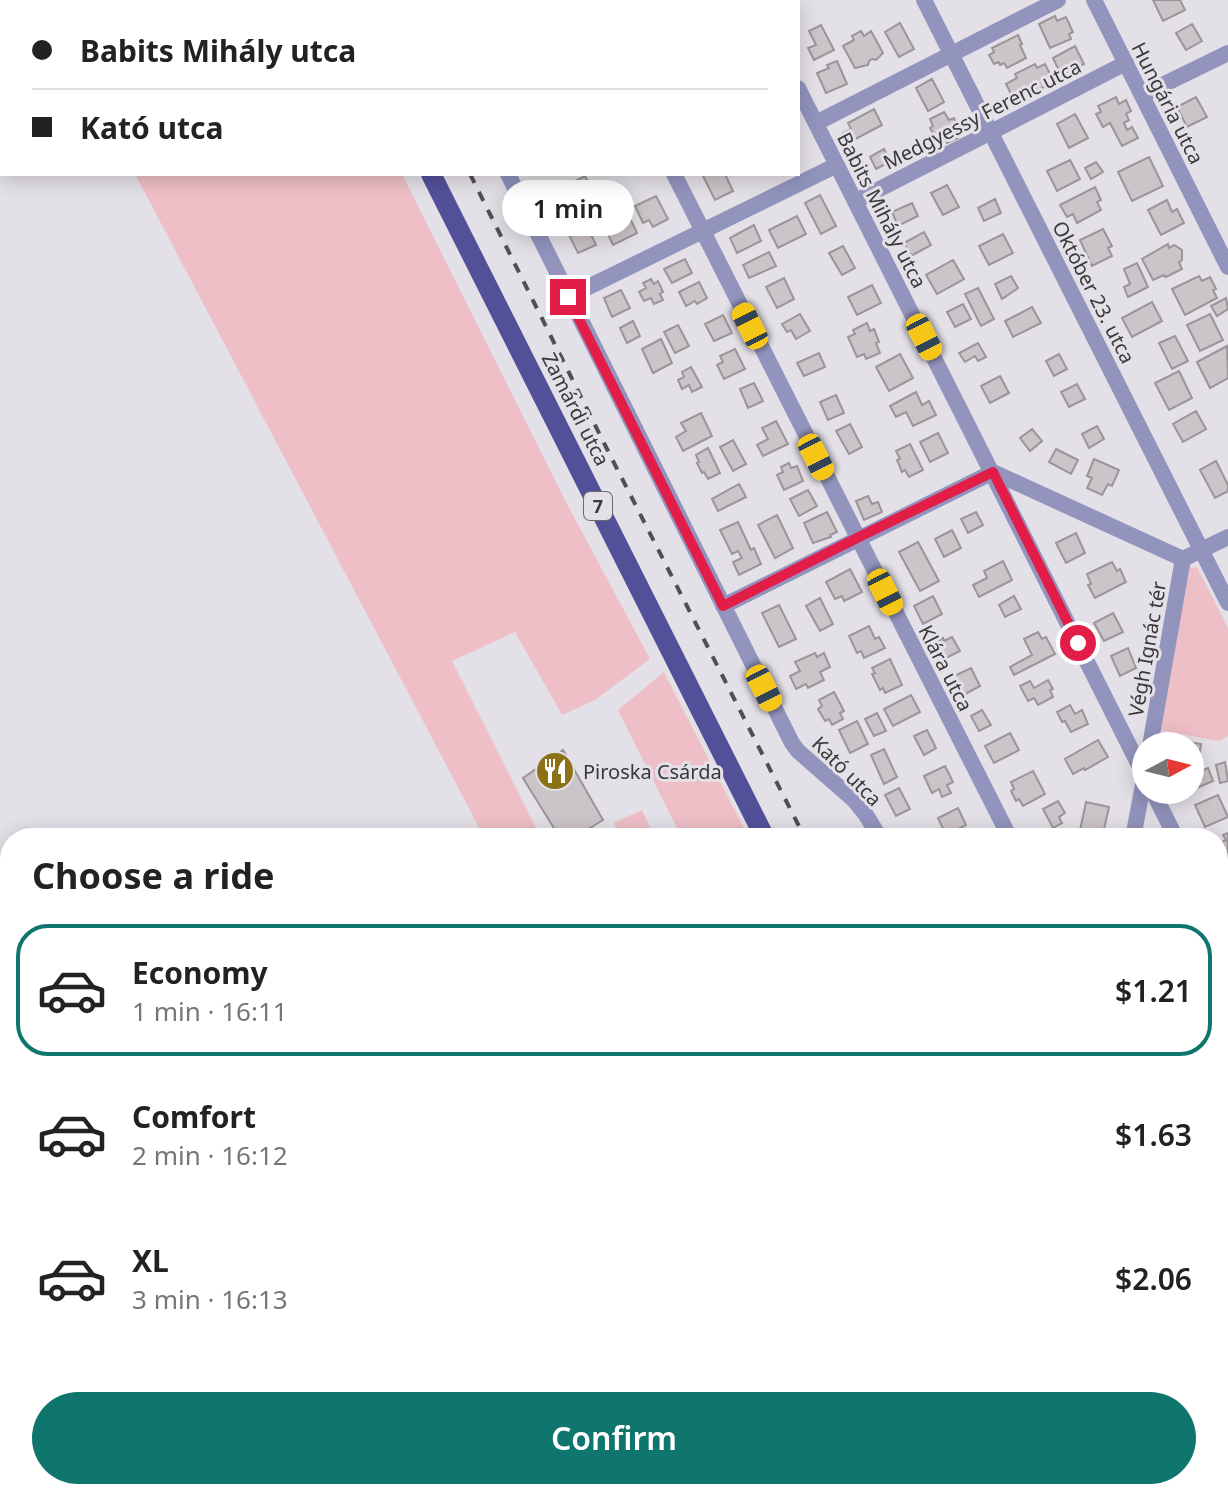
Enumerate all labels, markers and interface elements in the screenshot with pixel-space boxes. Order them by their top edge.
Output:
text: Babits Mihály utca [80,30,356,71]
street label: Hungária utca [1126,37,1210,169]
street label: Medgyessy Ferenc utca [879,52,1085,176]
text: Kató utca [80,107,223,148]
street label: Babits Mihály utca [831,127,933,293]
callout: 1 min [502,181,634,237]
text: 1 min [533,190,603,226]
street label: Október 23. utca [1046,216,1142,368]
route end [550,279,586,315]
car [728,299,772,353]
car [902,310,946,364]
street label: Zamárdi utca [536,348,616,470]
car [794,430,838,484]
road number: 7 [584,492,612,520]
car [863,565,907,619]
street label: Végh Ignác tér [1122,579,1172,719]
street label: Klára utca [913,620,979,716]
route start [1060,625,1096,661]
car [742,661,786,715]
street label: Kató utca [806,730,888,812]
north arrow [1132,732,1204,804]
map controls [1132,732,1204,804]
restaurant icon: Piroska Csárda [534,750,576,792]
place label: Piroska Csárda [583,758,722,785]
text: Choose a ride [32,851,274,900]
text: Economy [132,952,268,993]
icon: car [36,954,108,1026]
text: $1.21 [1115,970,1192,1011]
text: 1 min · 16:11 [132,993,288,1029]
text: Comfort [132,1096,256,1137]
icon: car [36,1098,108,1170]
text: $1.63 [1115,1114,1192,1155]
text: 2 min · 16:12 [132,1137,288,1173]
text: XL [132,1240,169,1281]
icon: car [36,1242,108,1314]
text: $2.06 [1115,1258,1192,1299]
text: 3 min · 16:13 [132,1281,288,1317]
button: Confirm [32,1392,1196,1484]

